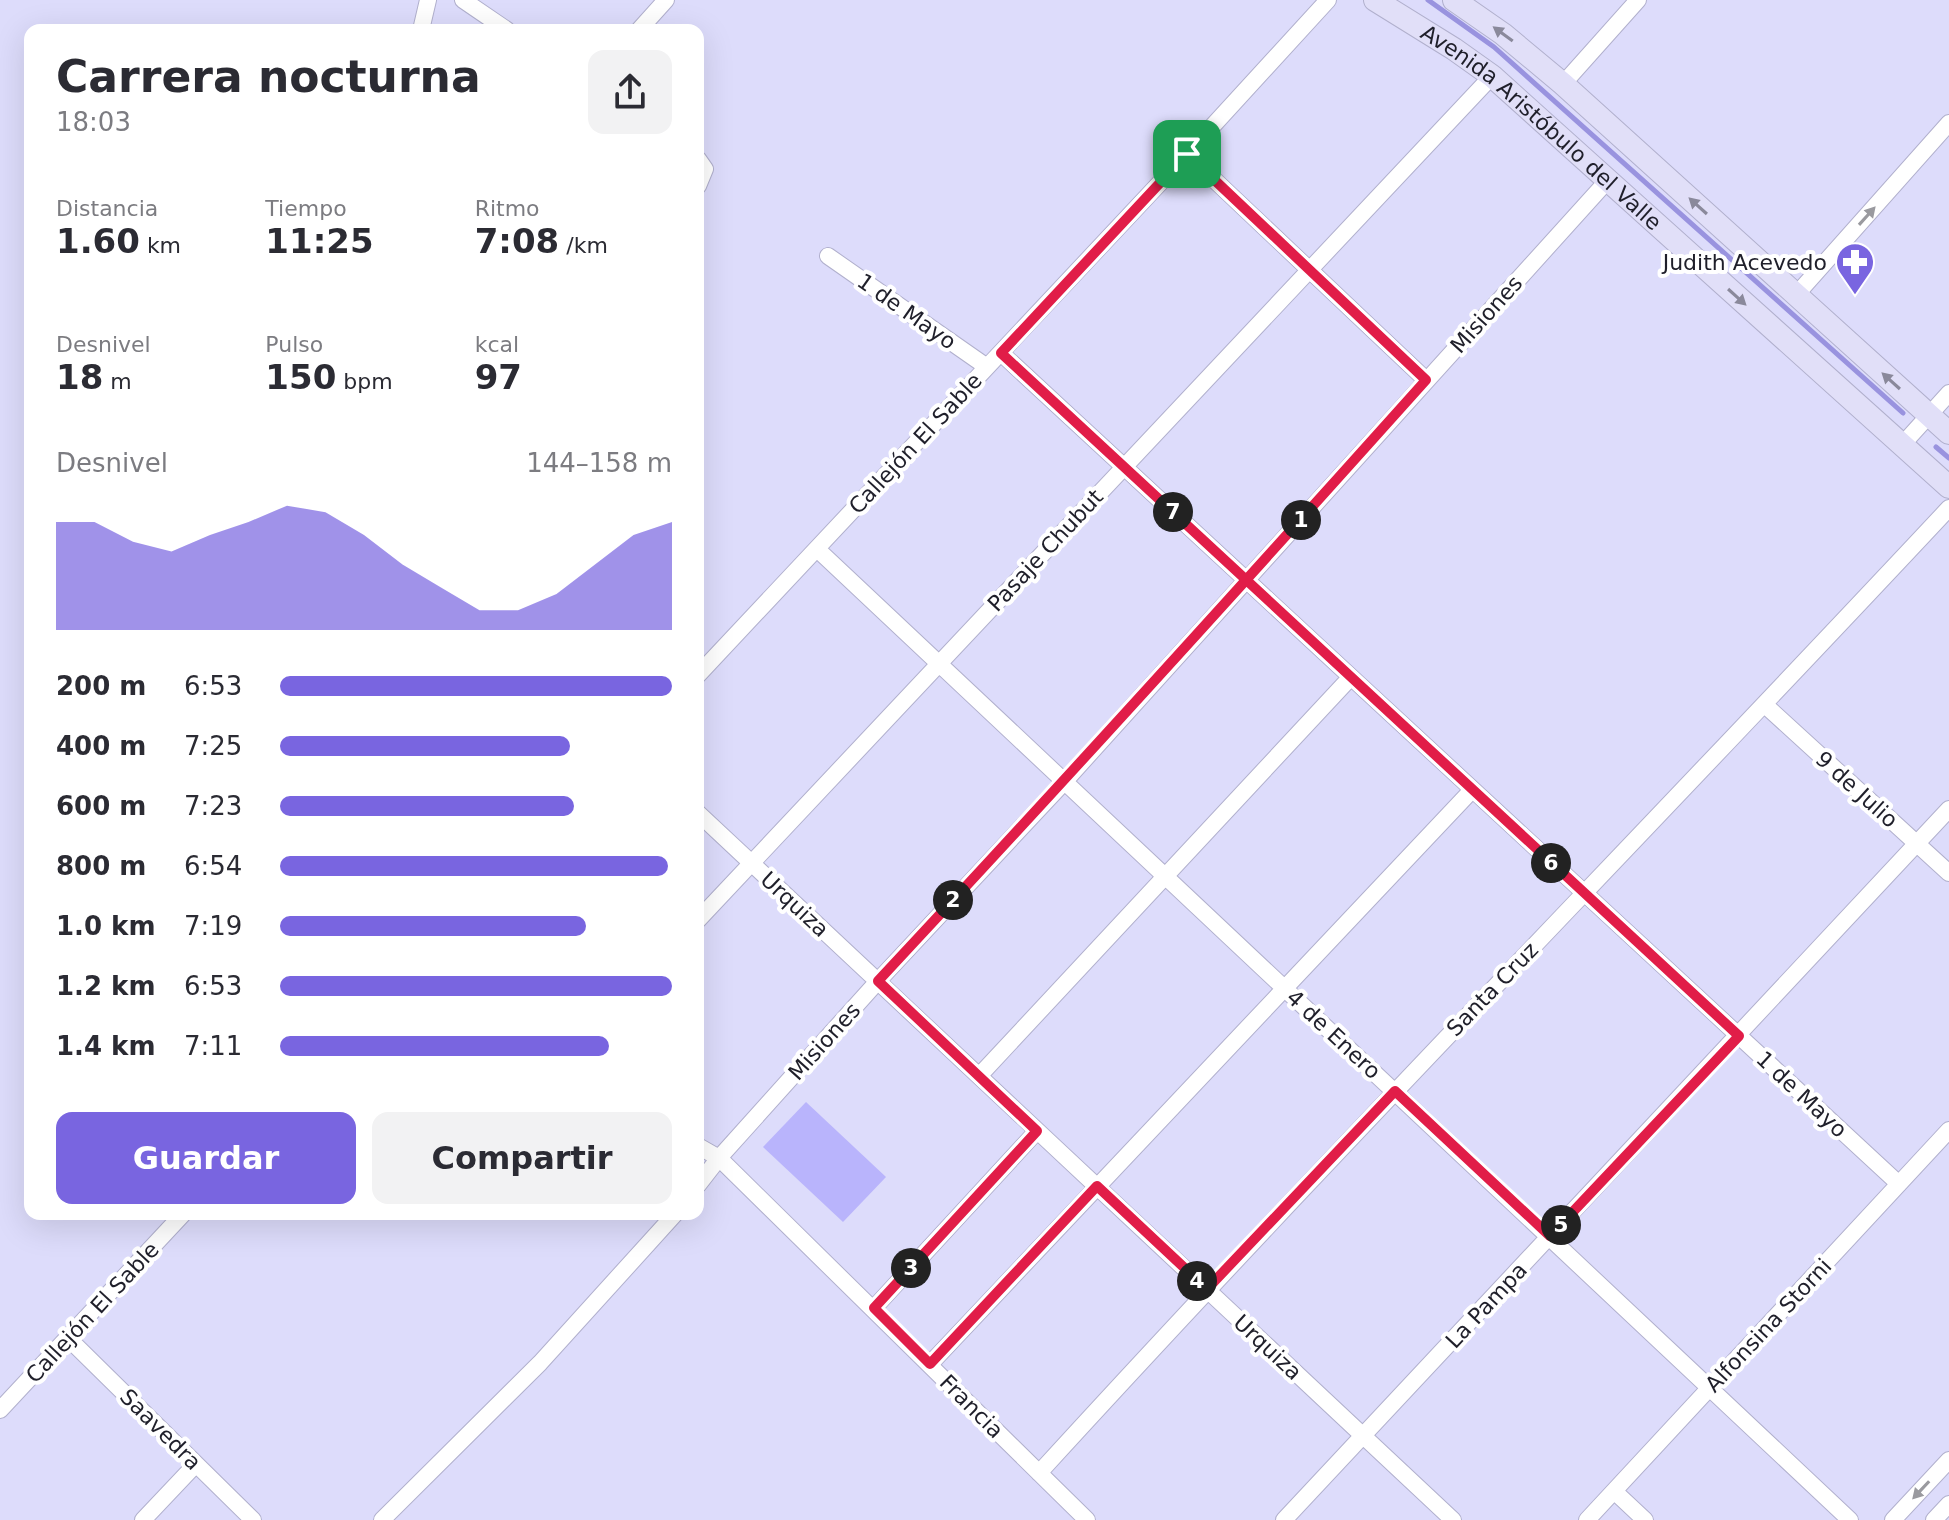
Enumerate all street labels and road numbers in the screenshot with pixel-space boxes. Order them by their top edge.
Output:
street label: Avenida Aristóbulo del Valle [1416,20,1666,235]
street label: 1 de Mayo [853,268,961,354]
street label: Misiones [1445,271,1527,358]
street label: Callejón El Sable [844,368,987,519]
street label: Pasaje Chubut [983,484,1108,616]
street label: 9 de Julio [1811,746,1903,833]
street label: Urquiza [755,867,834,942]
street label: Santa Cruz [1442,937,1543,1041]
street label: 4 de Enero [1282,985,1386,1084]
street label: Misiones [783,998,865,1085]
street label: 1 de Mayo [1751,1046,1852,1143]
street label: Callejón El Sable [21,1237,164,1388]
street label: Alfonsina Storni [1700,1254,1837,1397]
street label: La Pampa [1441,1258,1532,1353]
street label: Urquiza [1228,1310,1307,1385]
street label: Francia [935,1370,1008,1443]
street label: Saavedra [115,1384,206,1475]

